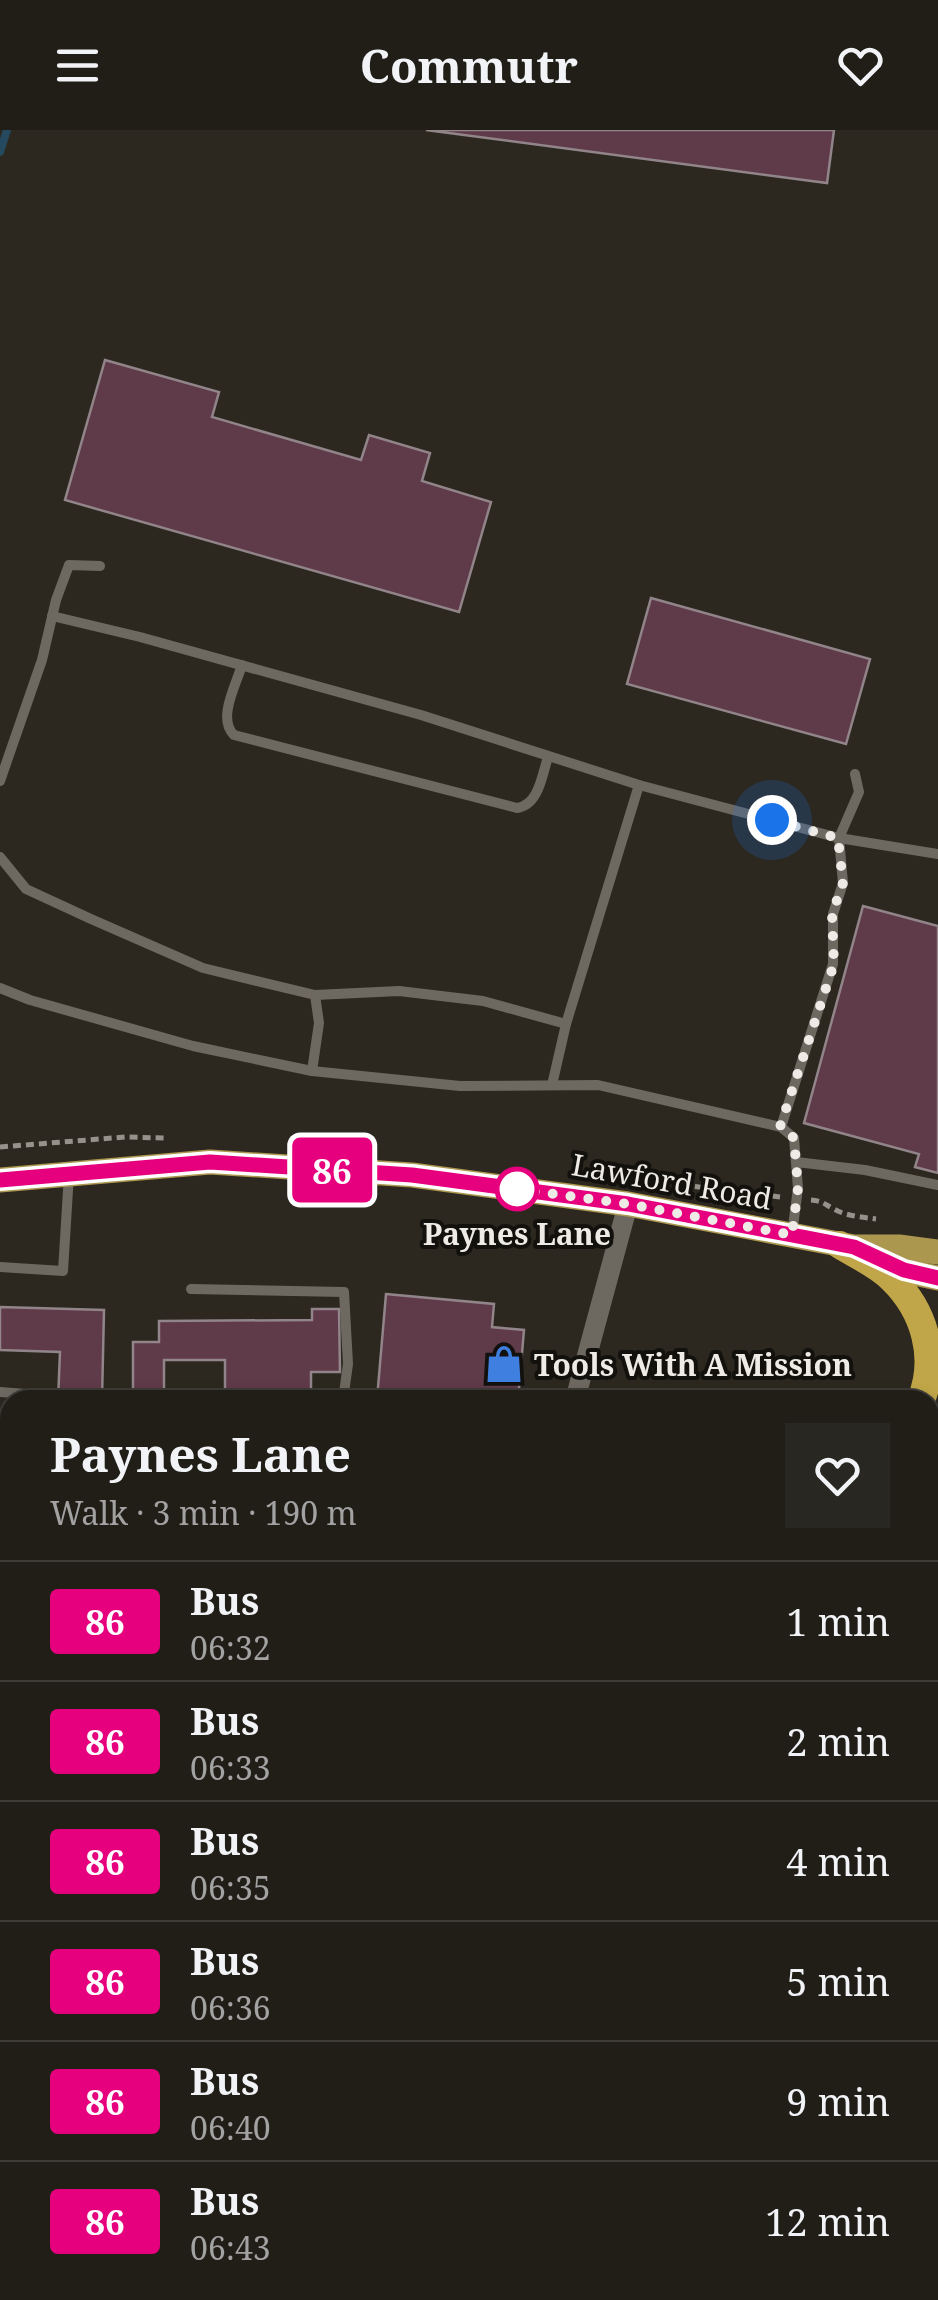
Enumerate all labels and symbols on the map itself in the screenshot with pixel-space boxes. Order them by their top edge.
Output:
your location [747,795,797,845]
line badge: 86 [287,1138,377,1202]
street label: Lawford Road [569,1143,775,1219]
marker: Paynes Lane [496,1168,538,1210]
place label: Paynes Lane [423,1213,611,1254]
shop icon: Tools With A Mission [483,1343,525,1385]
place label: Tools With A Mission [534,1344,852,1385]

